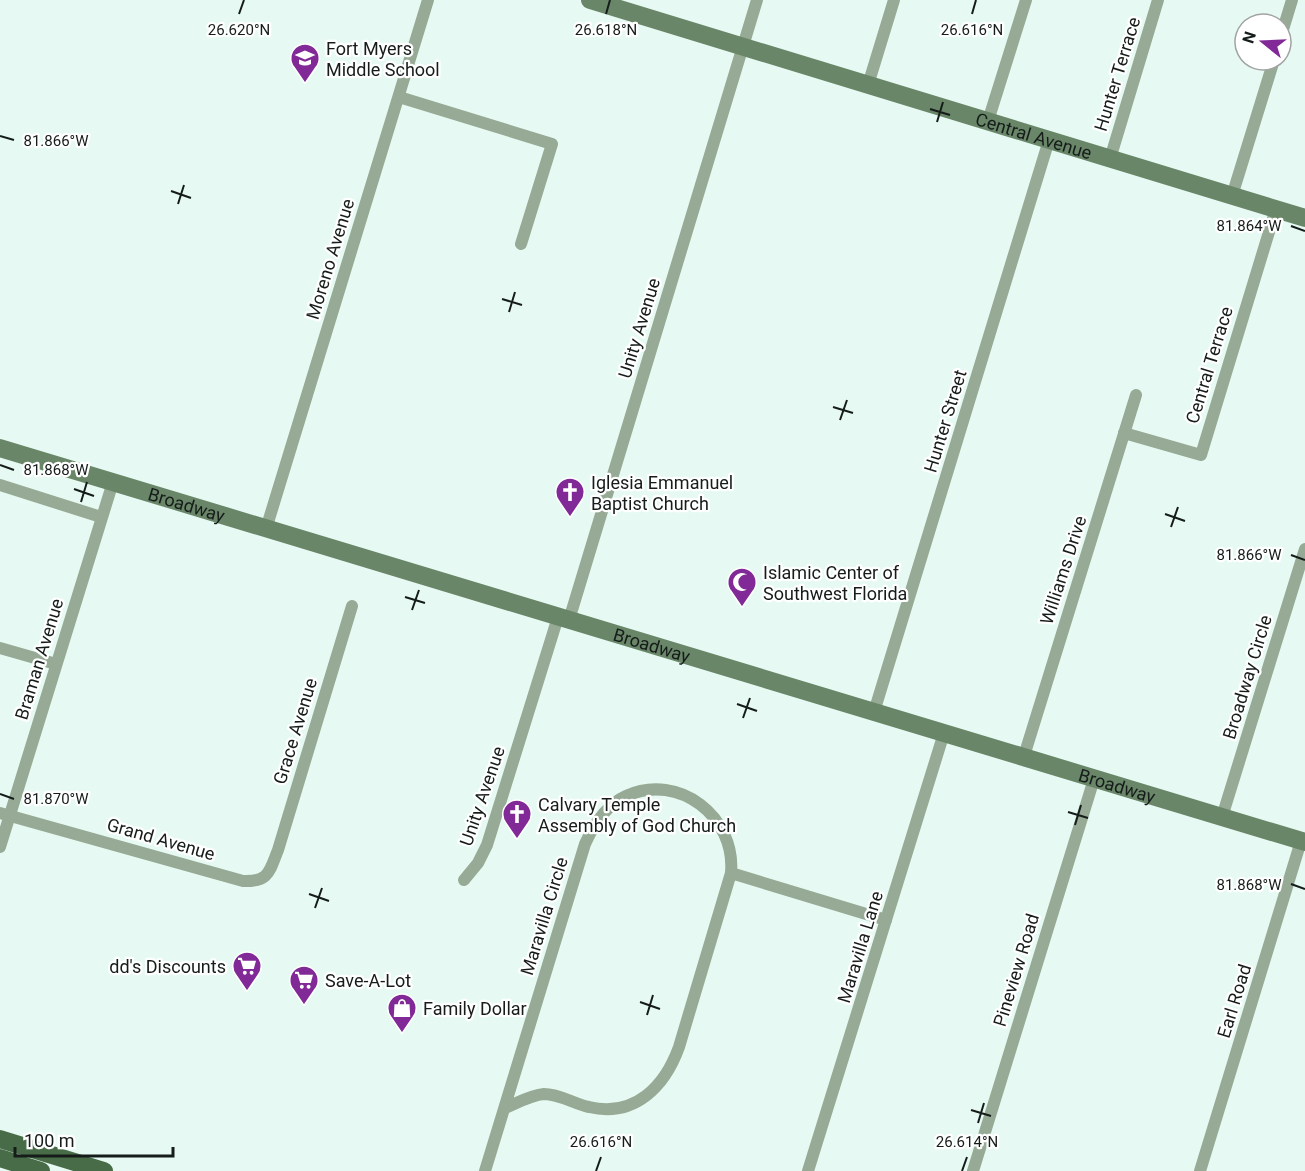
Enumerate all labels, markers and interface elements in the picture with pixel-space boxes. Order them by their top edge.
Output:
north arrow [1233,12,1293,72]
street label: Hunter Terrace [1090,14,1144,134]
text: 26.620°N [208,21,270,39]
text: 26.618°N [575,21,637,39]
text: 26.616°N [941,21,1003,39]
text: N [1238,29,1260,46]
place label: Fort Myers Middle School [326,38,440,80]
school or university icon: Fort Myers Middle School [289,42,321,84]
street label: Central Avenue [973,108,1094,163]
text: 81.866°W [23,132,89,150]
street label: Moreno Avenue [302,196,358,322]
text: 81.864°W [1216,217,1282,235]
street label: Unity Avenue [614,275,664,381]
street label: Central Terrace [1181,304,1237,426]
street label: Hunter Street [919,367,971,475]
text: 81.868°W [23,461,89,479]
place label: Iglesia Emmanuel Baptist Church [591,472,733,514]
church icon: Iglesia Emmanuel Baptist Church [554,476,586,518]
street label: Broadway [146,483,228,526]
street label: Williams Drive [1036,513,1090,627]
text: 81.866°W [1216,546,1282,564]
place label: Islamic Center of Southwest Florida [763,562,907,604]
mosque icon: Islamic Center of Southwest Florida [726,566,758,608]
street label: Braman Avenue [11,596,67,722]
street label: Broadway Circle [1218,612,1276,742]
street label: Broadway [611,623,693,666]
street label: Grace Avenue [269,675,321,787]
street label: Unity Avenue [455,744,509,848]
street label: Broadway [1076,764,1159,807]
text: 81.870°W [23,790,89,808]
place label: Calvary Temple Assembly of God Church [538,794,736,836]
church icon: Calvary Temple Assembly of God Church [501,798,533,840]
street label: Grand Avenue [105,814,217,864]
street label: Maravilla Circle [516,854,572,978]
text: 81.868°W [1216,876,1282,894]
street label: Maravilla Lane [833,888,887,1006]
street label: Pineview Road [989,911,1043,1029]
supermarket icon: dd's Discounts [231,950,263,992]
place label: dd's Discounts [109,956,226,977]
street label: Earl Road [1213,961,1255,1041]
supermarket icon: Save-A-Lot [288,964,320,1006]
place label: Save-A-Lot [325,970,411,991]
shop icon: Family Dollar [386,992,418,1034]
place label: Family Dollar [423,998,527,1019]
scale bar [15,1120,172,1158]
text: 100 m [24,1130,75,1151]
text: 26.616°N [570,1133,632,1151]
text: 26.614°N [936,1133,998,1151]

